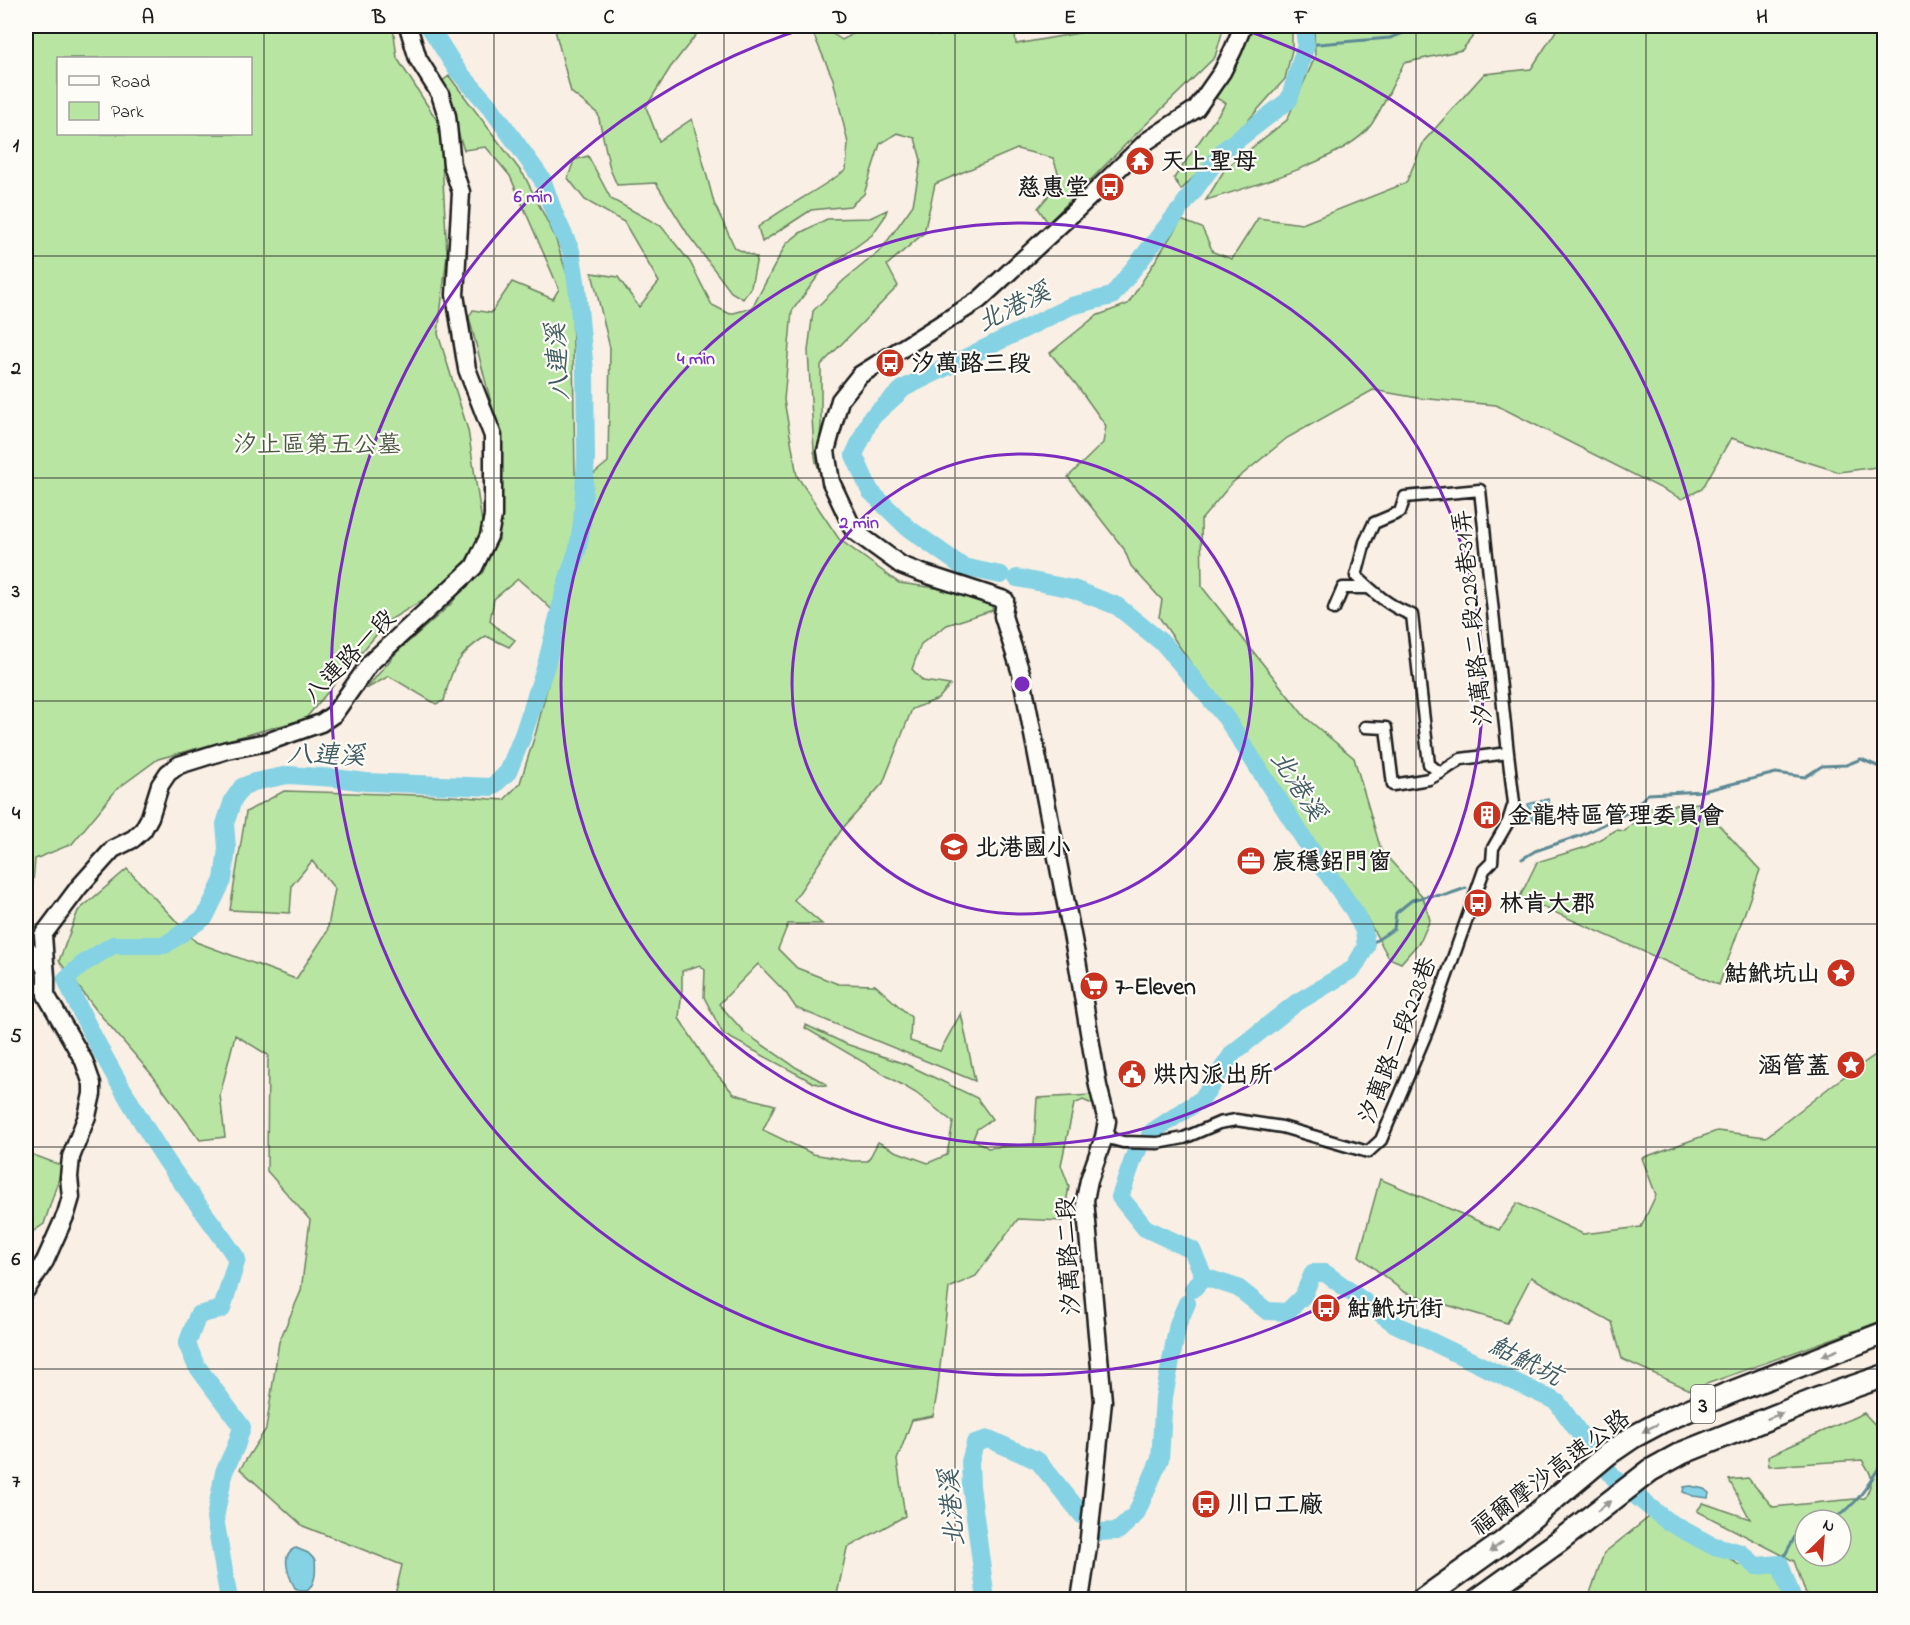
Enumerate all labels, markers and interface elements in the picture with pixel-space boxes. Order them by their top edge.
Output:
text: A [142,4,154,33]
text: B [371,4,386,33]
text: C [604,4,615,33]
text: D [832,4,847,33]
text: E [1064,4,1076,33]
text: F [1294,4,1308,33]
text: G [1525,4,1538,33]
text: H [1756,4,1768,33]
legend [57,57,252,135]
text: Road [111,70,150,96]
text: Park [111,100,144,126]
text: 1 [13,132,20,161]
temple icon: 天上聖母 [1124,145,1156,177]
place label: 天上聖母 [1161,146,1257,181]
bus stop icon: 慈惠堂 [1094,171,1126,203]
place label: 慈惠堂 [1017,172,1089,207]
text: 6 min [514,185,552,211]
water label: 北港溪 [971,274,1059,343]
water label: 八連溪 [538,320,582,402]
text: 4 min [677,347,715,373]
bus stop icon: 汐萬路三段 [874,347,906,379]
place label: 汐萬路三段 [911,348,1031,383]
text: 2 [10,355,21,384]
park label: 汐止區第五公墓 [233,429,401,464]
street label: 汐萬路二段228巷31弄 [1446,507,1503,728]
text: 2 min [838,511,879,537]
text: 3 [11,578,20,607]
street label: 八連路一段 [297,602,405,713]
centre of rings [1012,674,1032,694]
water label: 八連溪 [287,737,367,777]
water label: 北港溪 [1259,744,1335,831]
building icon: 金龍特區管理委員會 [1471,799,1503,831]
text: 4 [12,800,21,829]
place label: 金龍特區管理委員會 [1508,800,1724,835]
school or university icon: 北港國小 [938,831,970,863]
place label: 北港國小 [975,832,1071,867]
office icon: 宸穩鋁門窗 [1235,845,1267,877]
place label: 宸穩鋁門窗 [1272,846,1392,881]
bus stop icon: 林肯大郡 [1462,887,1494,919]
place label: 林肯大郡 [1499,888,1595,923]
street label: 汐萬路二段228巷 [1351,952,1447,1130]
place icon: 鮕鮘坑山 [1825,957,1857,989]
place label: 鮕鮘坑山 [1724,958,1820,993]
supermarket icon: 7-Eleven [1078,970,1110,1002]
place label: 7-Eleven [1115,971,1196,1006]
text: 5 [10,1023,22,1052]
place icon: 涵管蓋 [1835,1049,1867,1081]
place label: 涵管蓋 [1758,1050,1830,1085]
public building icon: 烘內派出所 [1116,1058,1148,1090]
place label: 烘內派出所 [1153,1059,1273,1094]
street label: 汐萬路二段 [1050,1195,1091,1317]
text: 6 [12,1246,21,1275]
bus stop icon: 鮕鮘坑街 [1310,1292,1342,1324]
place label: 鮕鮘坑街 [1347,1293,1443,1328]
water label: 鮕鮘坑 [1481,1328,1571,1399]
one-way arrow [1820,1348,1838,1358]
road number: 3 [1691,1385,1715,1423]
street label: 福爾摩沙高速公路 [1464,1402,1639,1546]
one-way arrow [1767,1410,1785,1420]
one-way arrow [1641,1423,1658,1433]
water label: 北港溪 [931,1465,976,1548]
text: 7 [12,1468,21,1497]
bus stop icon: 川口工廠 [1190,1488,1222,1520]
place label: 川口工廠 [1227,1489,1323,1524]
one-way arrow [1596,1500,1612,1512]
north arrow [1793,1508,1853,1568]
text: N [1819,1513,1839,1539]
one-way arrow [1488,1541,1504,1553]

